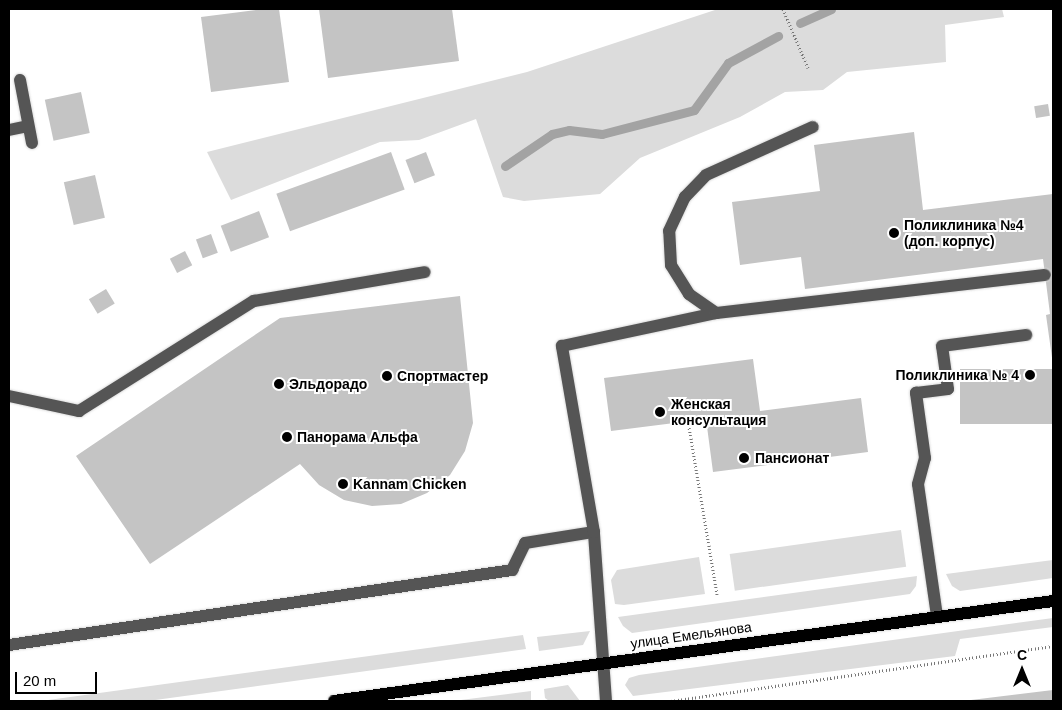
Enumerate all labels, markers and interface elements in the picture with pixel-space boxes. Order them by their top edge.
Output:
place label: Поликлиника №4 (доп. корпус) [904,217,1024,250]
marker: Поликлиника №4 (доп. корпус) [888,227,900,239]
place label: Поликлиника № 4 [896,367,1019,383]
place label: Спортмастер [397,368,488,384]
marker: Поликлиника № 4 [1023,368,1037,382]
marker: Спортмастер [381,370,393,382]
place label: Эльдорадо [289,376,367,392]
marker: Эльдорадо [273,378,285,390]
place label: Женская консультация [671,396,767,428]
marker: Женская консультация [653,405,667,419]
place label: Панорама Альфа [297,429,418,445]
marker: Панорама Альфа [281,431,293,443]
place label: Пансионат [755,450,829,466]
marker: Пансионат [737,451,751,465]
place label: Kannam Chicken [353,476,467,492]
marker: Kannam Chicken [337,478,349,490]
street label: улица Емельянова [629,618,753,652]
north arrow [997,645,1047,695]
text: С [1017,647,1027,663]
scale bar [18,662,100,694]
text: 20 m [23,672,56,689]

